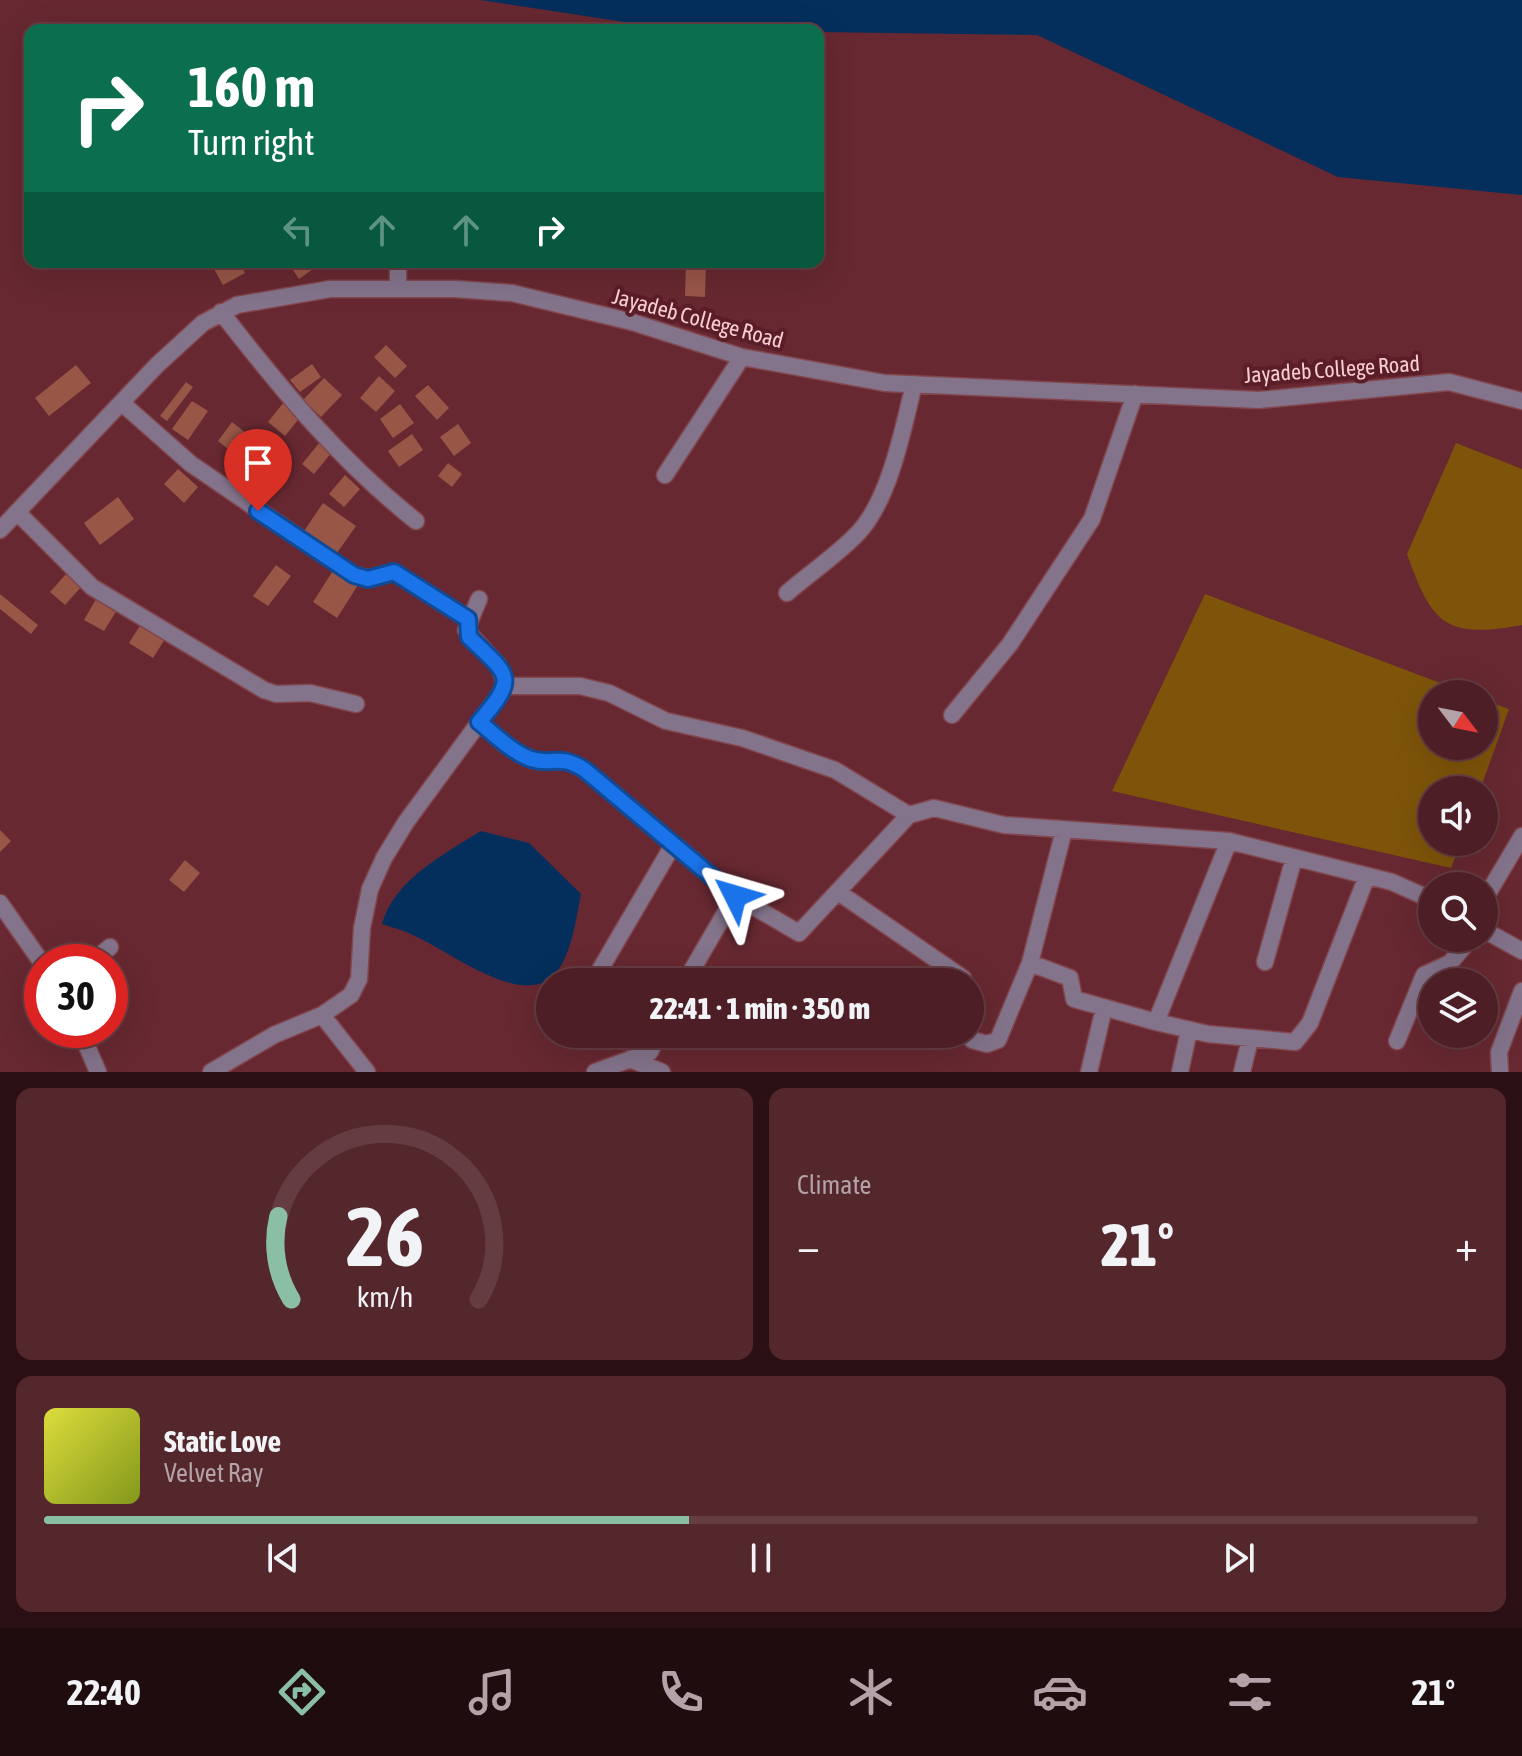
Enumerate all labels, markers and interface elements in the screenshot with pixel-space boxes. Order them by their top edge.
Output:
text: 160 m [188,55,315,119]
icon: right [56,56,160,160]
text: Turn right [188,121,315,163]
icon: left [276,208,320,252]
icon: ahead [360,208,404,252]
icon: ahead [444,208,488,252]
icon: right [528,208,572,252]
street label: Jayadeb College Road [610,283,786,353]
street label: Jayadeb College Road [1243,350,1421,388]
pin [224,429,292,511]
icon: arrive [236,441,280,485]
north arrow [1418,680,1498,760]
map controls [1418,680,1498,1048]
button: sound [1418,776,1498,856]
position arrow [693,854,777,938]
button: search [1418,872,1498,952]
speed limit sign: 30 [24,944,128,1048]
button: layers [1418,968,1498,1048]
text: 22:41 · 1 min · 350 m [650,991,870,1025]
text: Climate [797,1170,871,1200]
text: 26 [345,1188,424,1284]
text: 21° [1101,1210,1174,1279]
text: − [797,1220,820,1270]
text: + [1455,1220,1478,1270]
text: km/h [356,1280,413,1313]
text: Static Love [164,1424,281,1458]
text: Velvet Ray [164,1458,264,1488]
icon: previous [261,1536,305,1580]
icon: pause [739,1536,783,1580]
icon: next [1217,1536,1261,1580]
icon: directions [274,1664,330,1720]
icon: music [464,1664,520,1720]
icon: phone [653,1664,709,1720]
icon: climate [843,1664,899,1720]
icon: car [1032,1664,1088,1720]
icon: filters [1222,1664,1278,1720]
text: 22:40 [67,1671,141,1713]
text: 21° [1411,1671,1455,1713]

